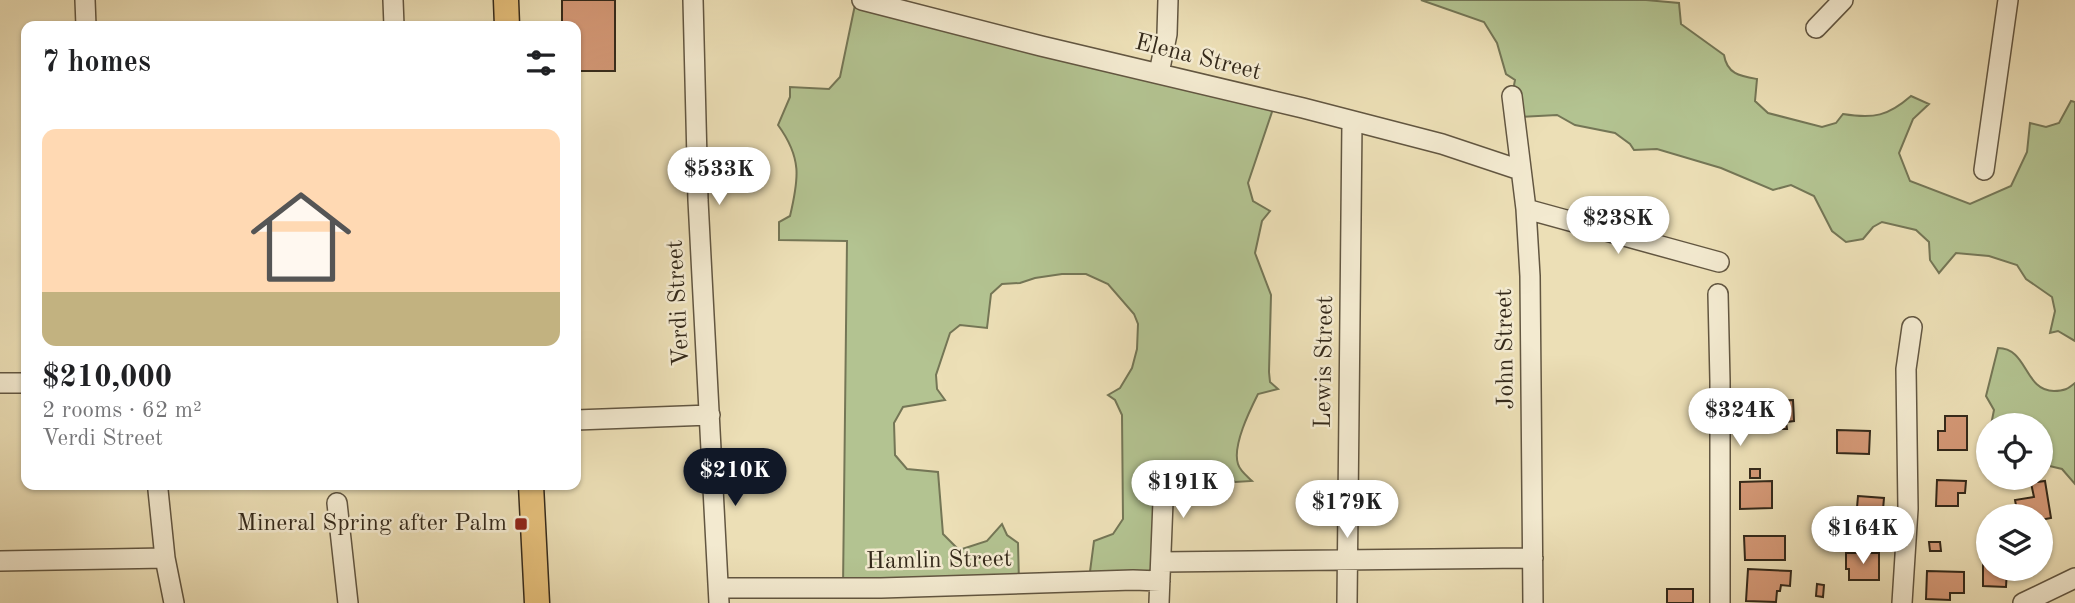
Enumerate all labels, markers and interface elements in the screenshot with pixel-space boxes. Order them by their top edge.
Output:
street label: Elena Street [1132,31,1264,85]
icon: filters [522,44,560,82]
text: 7 homes [42,48,151,78]
pin: $533K [670,148,768,207]
text: $533K [683,158,755,181]
icon: home [238,174,364,300]
pin: $238K [1569,196,1667,256]
text: $238K [1582,207,1654,230]
street label: Verdi Street [664,239,694,367]
street label: John Street [1493,288,1519,410]
street label: Lewis Street [1312,295,1338,429]
text: $210,000 [42,363,172,393]
pin: $324K [1691,388,1789,448]
text: 2 rooms · 62 m² [42,399,202,422]
text: $324K [1704,399,1776,422]
map controls [1976,413,2053,581]
button: locate [1976,413,2053,490]
text: Verdi Street [42,427,163,450]
pin: $210K [686,448,784,508]
text: $210K [699,459,771,482]
pin: $191K [1134,461,1232,520]
text: $191K [1147,471,1219,494]
pin: $179K [1298,480,1396,540]
text: $179K [1311,491,1383,514]
button: layers [1976,504,2053,581]
pin: $164K [1814,506,1912,566]
place label: Mineral Spring after Palm [237,512,507,536]
marker: Mineral Spring after Palm [513,516,529,532]
text: $164K [1827,517,1899,540]
street label: Hamlin Street [866,548,1012,574]

